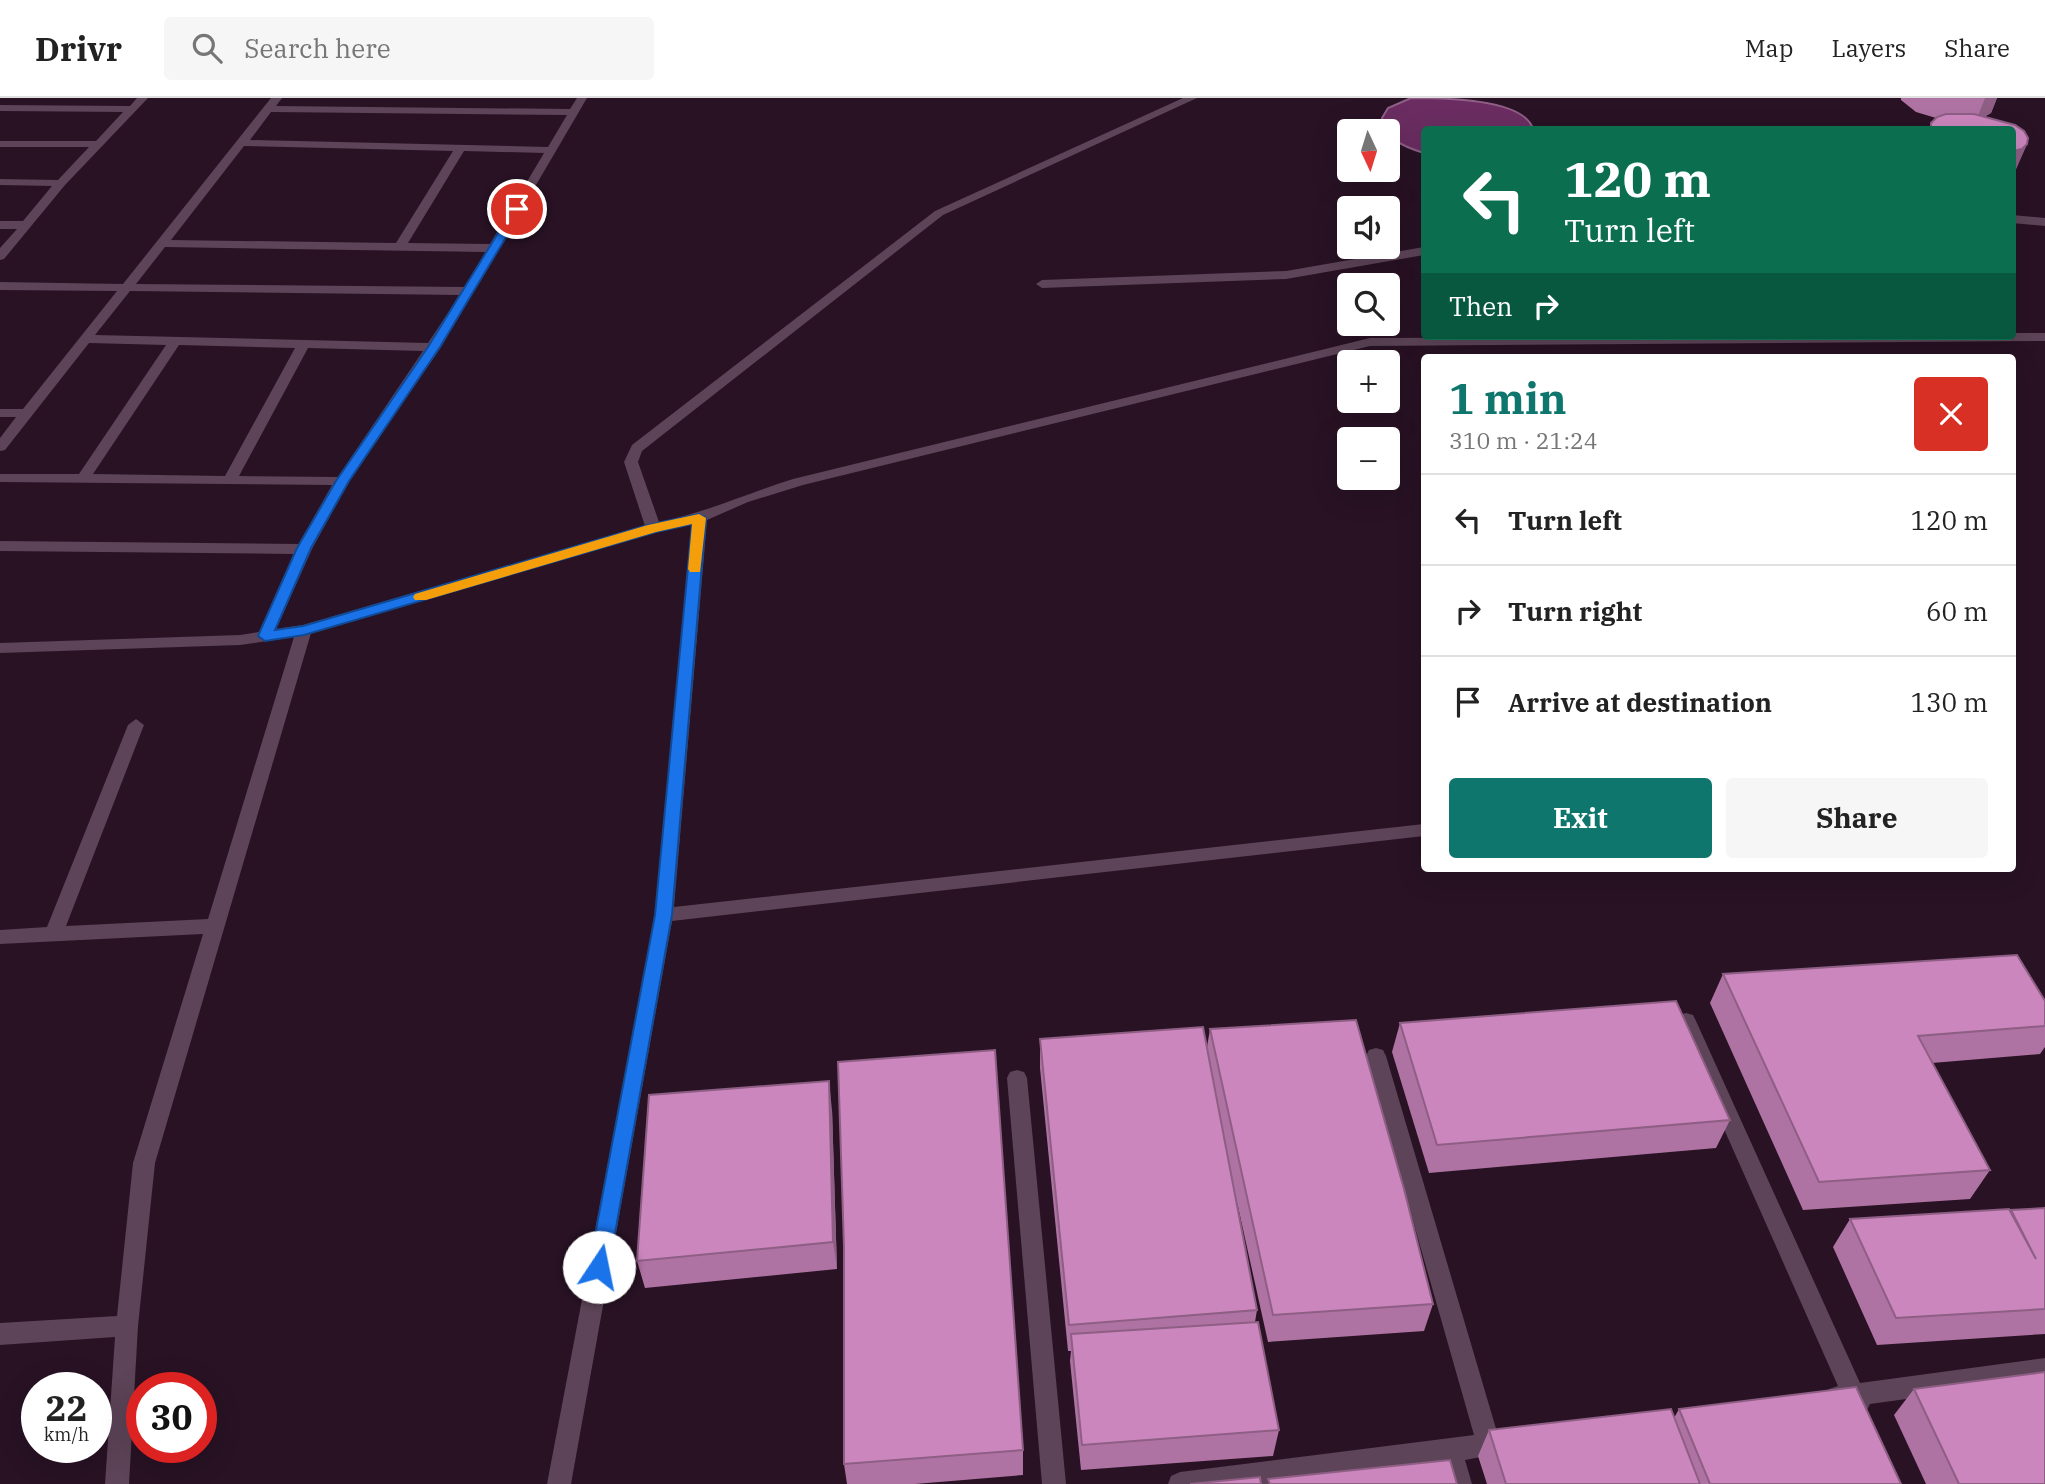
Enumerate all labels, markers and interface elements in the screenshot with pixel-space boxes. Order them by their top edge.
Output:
search box [164,17,654,80]
text: Drivr [35,27,122,70]
icon: search [188,29,226,67]
text: Search here [244,31,391,65]
text: Map [1745,32,1793,64]
text: Layers [1831,32,1906,64]
text: Share [1944,32,2010,64]
north arrow [1337,119,1400,182]
map controls [1337,119,1400,490]
text: 120 m [1564,147,1711,210]
icon: left [1449,154,1540,245]
pin [487,179,547,239]
icon: arrive [498,190,536,228]
button: sound [1337,196,1400,259]
text: Turn left [1564,209,1695,251]
button: search [1337,273,1400,336]
icon: right [1527,287,1565,325]
text: Then [1449,289,1513,323]
button: + [1337,350,1400,413]
text: 1 min [1449,371,1567,426]
button: close [1914,377,1988,451]
text: 310 m · 21:24 [1449,425,1598,455]
button: − [1337,427,1400,490]
icon: left [1449,501,1487,539]
text: Turn left [1508,503,1622,537]
text: 120 m [1910,503,1988,537]
icon: right [1449,592,1487,630]
text: Turn right [1508,594,1642,628]
text: 60 m [1926,594,1988,628]
icon: arrive [1449,683,1487,721]
text: Arrive at destination [1508,685,1772,719]
text: 130 m [1910,685,1988,719]
button: Exit [1449,778,1712,858]
button: Share [1726,778,1988,858]
position arrow [562,1230,636,1304]
speed limit sign: 30 [126,1372,217,1463]
text: 22 [45,1385,88,1431]
text: km/h [44,1423,89,1446]

